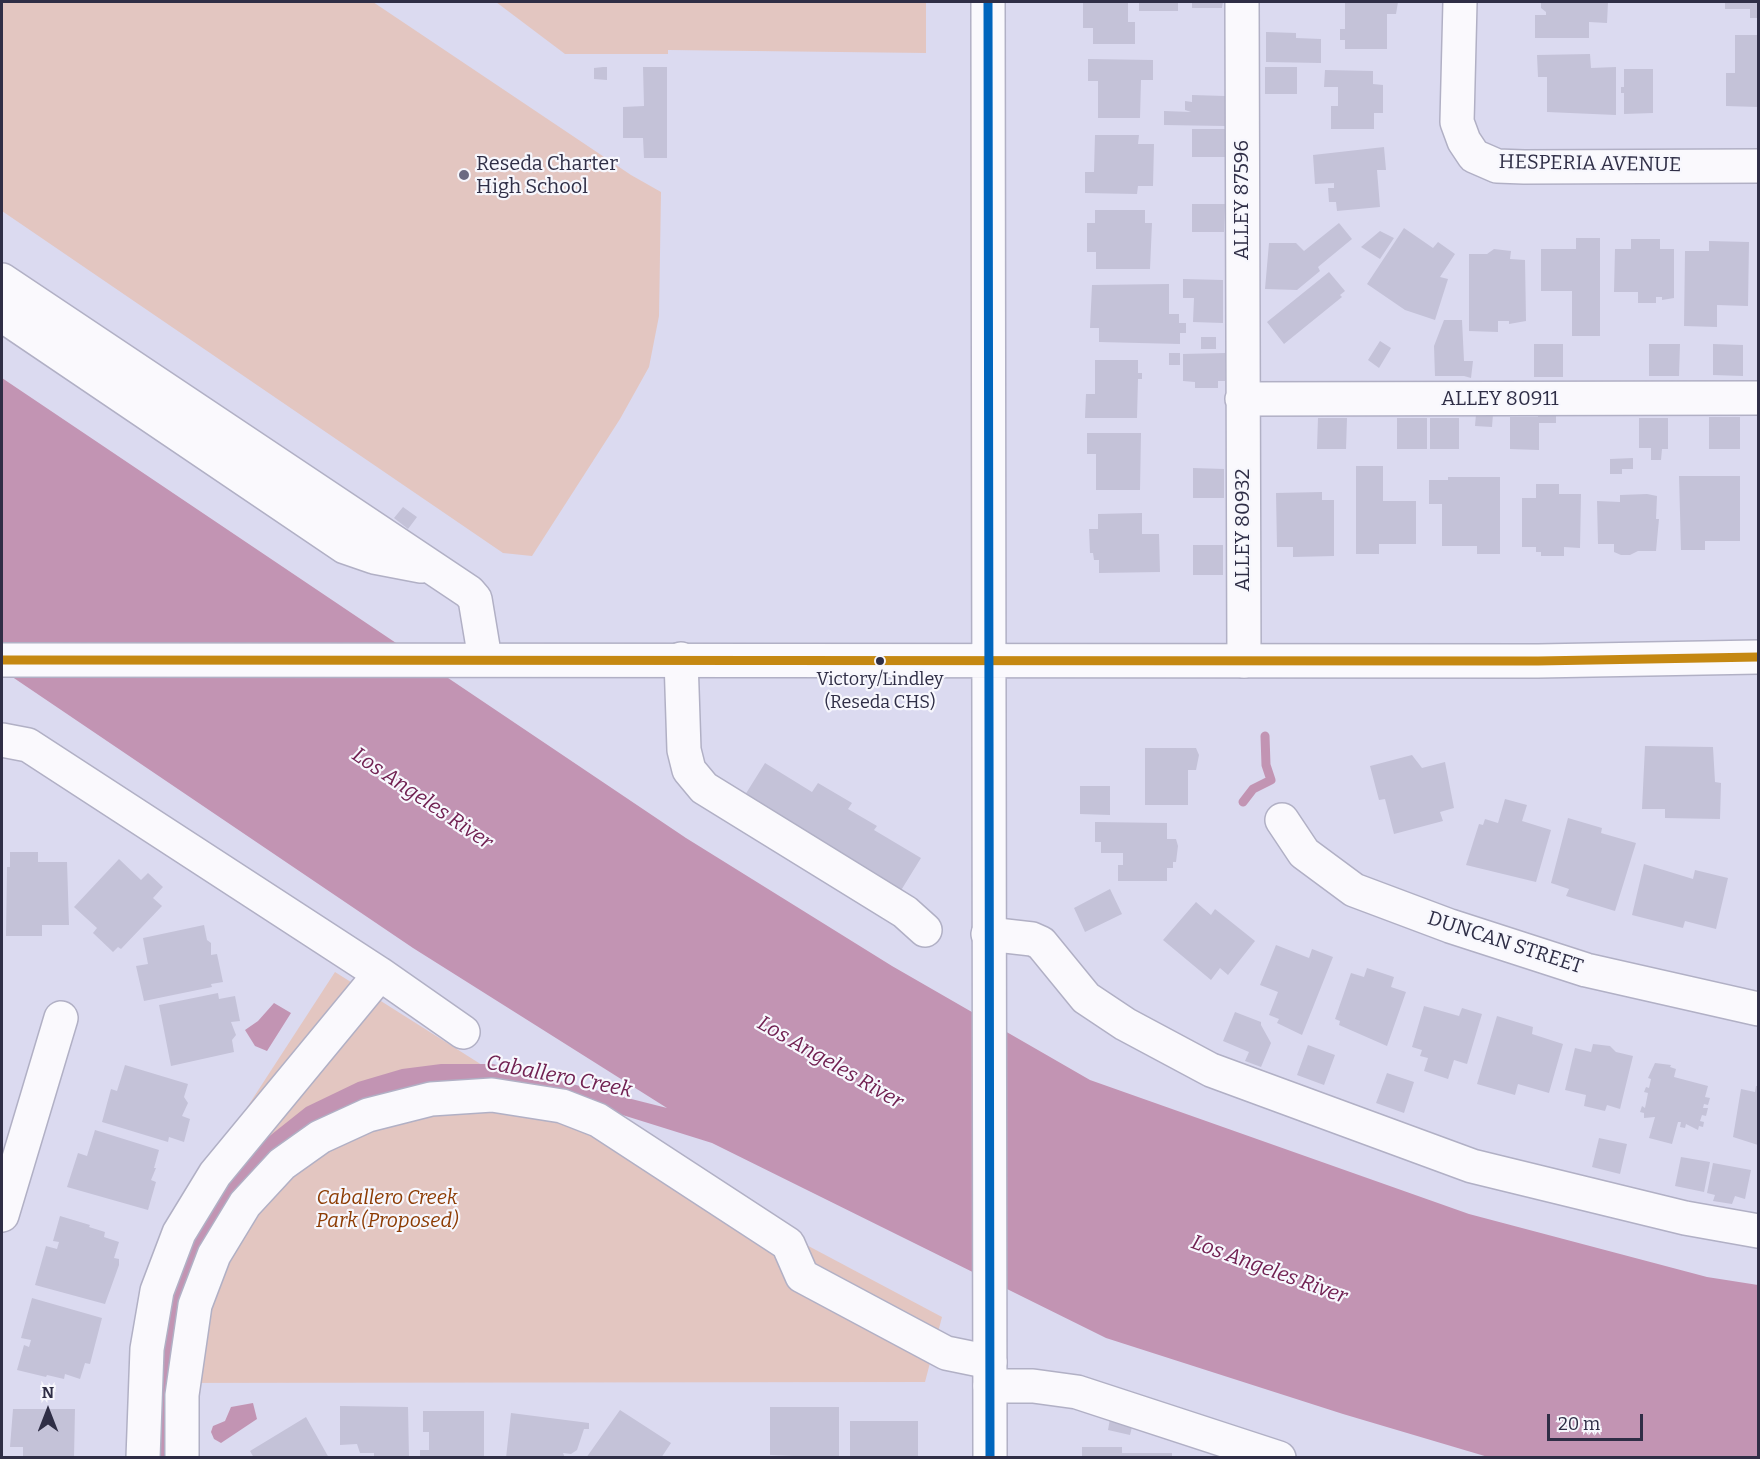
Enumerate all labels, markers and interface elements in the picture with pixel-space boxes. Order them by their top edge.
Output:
street label: ALLEY 87596 [1230,140,1254,260]
street label: HESPERIA AVENUE [1498,150,1682,178]
place label: Reseda Charter High School [476,152,618,199]
marker: Reseda Charter High School [457,168,471,182]
street label: ALLEY 80911 [1441,387,1559,411]
street label: ALLEY 80932 [1231,469,1255,591]
marker: Victory/Lindley (Reseda CHS) [874,655,886,667]
place label: Victory/Lindley (Reseda CHS) [817,669,943,712]
water label: Los Angeles River [347,743,497,855]
street label: DUNCAN STREET [1424,907,1586,979]
water label: Los Angeles River [753,1011,907,1115]
water label: Caballero Creek [484,1050,634,1104]
park label: Caballero Creek Park (Proposed) [316,1186,458,1233]
water label: Los Angeles River [1188,1230,1350,1310]
north arrow [18,1381,78,1441]
text: N [42,1383,54,1402]
scale bar [1550,1402,1646,1440]
text: 20 m [1558,1413,1600,1435]

